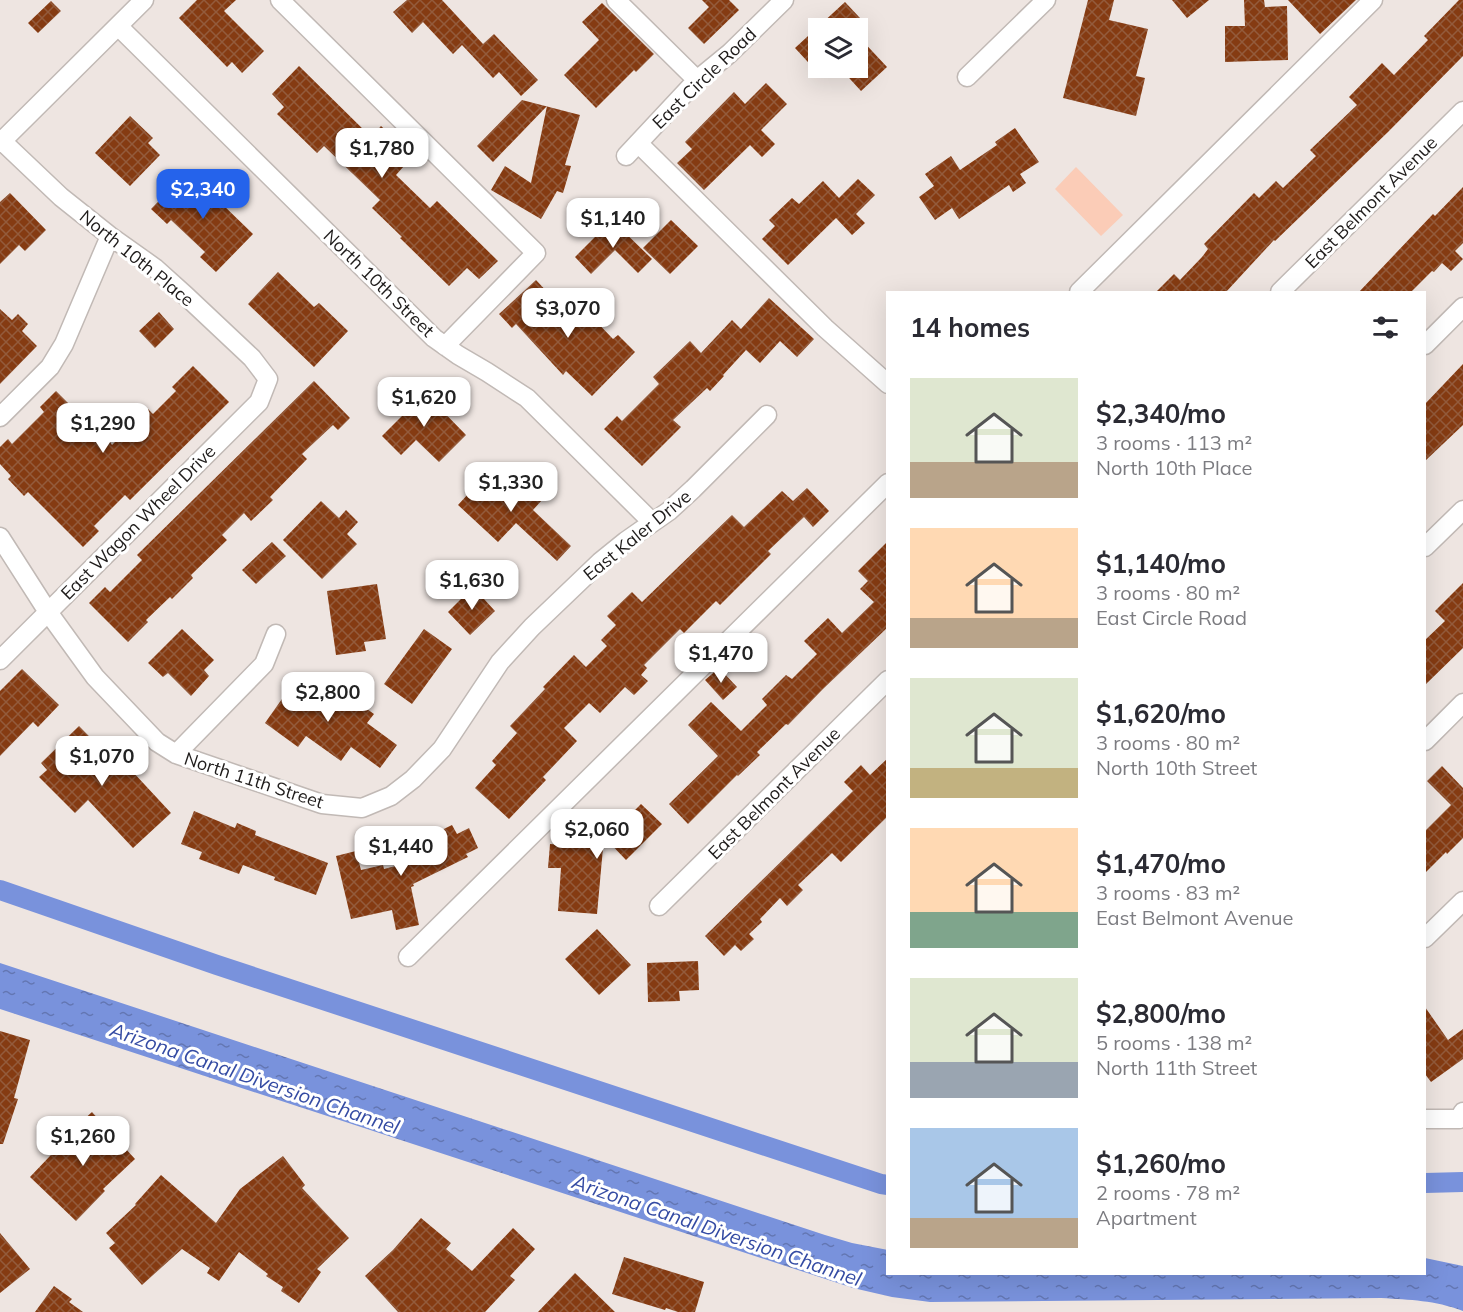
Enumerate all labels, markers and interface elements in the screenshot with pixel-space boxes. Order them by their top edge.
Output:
map controls [808,18,868,78]
button: layers [808,18,868,78]
street label: East Circle Road [647,23,761,133]
pin: $1,780 [333,128,431,179]
street label: East Belmont Avenue [1300,131,1442,273]
text: $1,780 [350,135,414,160]
pin: $2,340 [154,169,252,220]
text: $2,340 [171,176,235,201]
pin: $1,140 [564,198,662,249]
street label: North 10th Place [75,205,199,311]
text: $1,140 [581,205,645,230]
street label: North 10th Street [319,224,439,342]
pin: $3,070 [519,288,617,339]
text: $3,070 [536,295,600,320]
text: 14 homes [910,311,1030,344]
icon: filters [1369,311,1402,344]
pin: $1,620 [375,377,473,428]
text: $1,620 [392,384,456,409]
text: $2,340/mo [1096,397,1226,430]
icon: home [958,402,1030,474]
pin: $1,290 [54,403,152,454]
text: $1,290 [71,410,135,435]
text: 3 rooms · 113 m² [1096,430,1252,455]
street label: East Wagon Wheel Drive [56,440,220,604]
text: North 10th Place [1096,455,1252,480]
pin: $1,330 [462,462,560,513]
text: $1,330 [479,469,543,494]
street label: East Kaler Drive [578,484,696,586]
text: $1,140/mo [1096,547,1226,580]
icon: home [958,552,1030,624]
pin: $1,630 [423,560,521,611]
text: $1,630 [440,567,504,592]
text: 3 rooms · 80 m² [1096,580,1240,605]
text: East Circle Road [1096,605,1247,630]
pin: $1,470 [672,633,770,684]
text: $1,470 [689,640,753,665]
pin: $2,800 [279,672,377,723]
text: $2,800 [296,679,360,704]
text: $1,620/mo [1096,697,1226,730]
icon: home [958,702,1030,774]
street label: East Belmont Avenue [703,722,845,864]
text: 3 rooms · 80 m² [1096,730,1240,755]
pin: $1,070 [53,736,151,787]
text: $1,070 [70,743,134,768]
street label: North 11th Street [181,747,327,813]
text: North 10th Street [1096,755,1257,780]
pin: $2,060 [548,809,646,860]
text: $2,060 [565,816,629,841]
pin: $1,440 [352,826,450,877]
text: $1,440 [369,833,433,858]
text: $1,470/mo [1096,847,1226,880]
icon: home [958,852,1030,924]
text: 3 rooms · 83 m² [1096,880,1240,905]
text: East Belmont Avenue [1096,905,1293,930]
text: $2,800/mo [1096,997,1226,1030]
icon: home [958,1002,1030,1074]
water label: Arizona Canal Diversion Channel [106,1016,403,1139]
text: 5 rooms · 138 m² [1096,1030,1252,1055]
text: North 11th Street [1096,1055,1257,1080]
pin: $1,260 [34,1116,132,1167]
text: $1,260 [51,1123,115,1148]
text: $1,260/mo [1096,1147,1226,1180]
icon: home [958,1152,1030,1224]
water label: Arizona Canal Diversion Channel [568,1168,865,1291]
text: 2 rooms · 78 m² [1096,1180,1240,1205]
text: Apartment [1096,1205,1197,1230]

